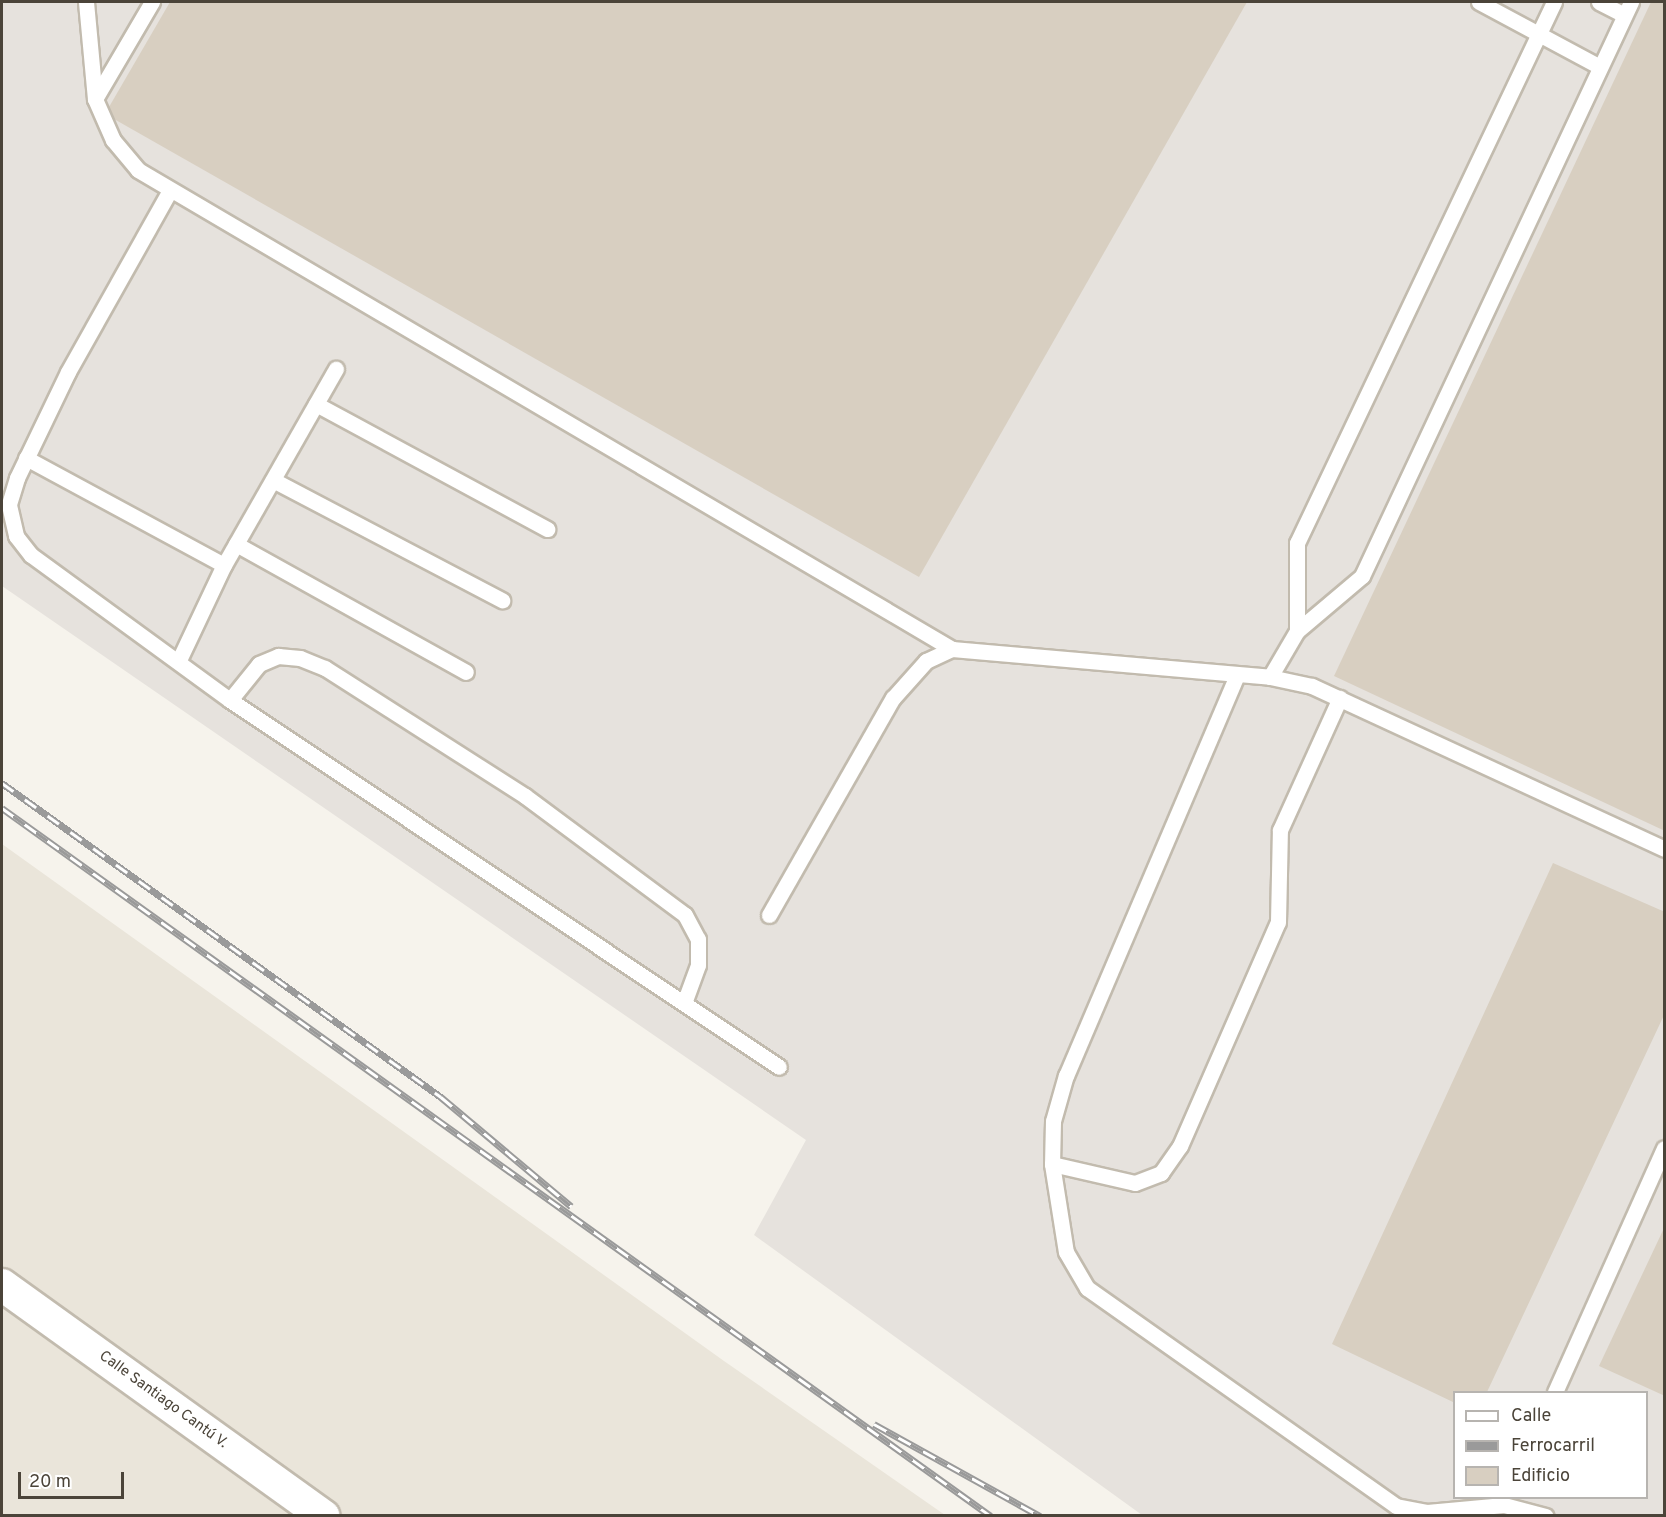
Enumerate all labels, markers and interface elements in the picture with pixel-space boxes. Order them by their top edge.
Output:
street label: Calle Santiago Cantú V. [95,1347,231,1453]
legend [1453,1391,1648,1499]
text: Calle [1511,1405,1551,1428]
text: Ferrocarril [1511,1435,1595,1458]
scale bar [21,1460,128,1498]
text: Edificio [1511,1465,1570,1488]
text: 20 m [29,1471,71,1494]

